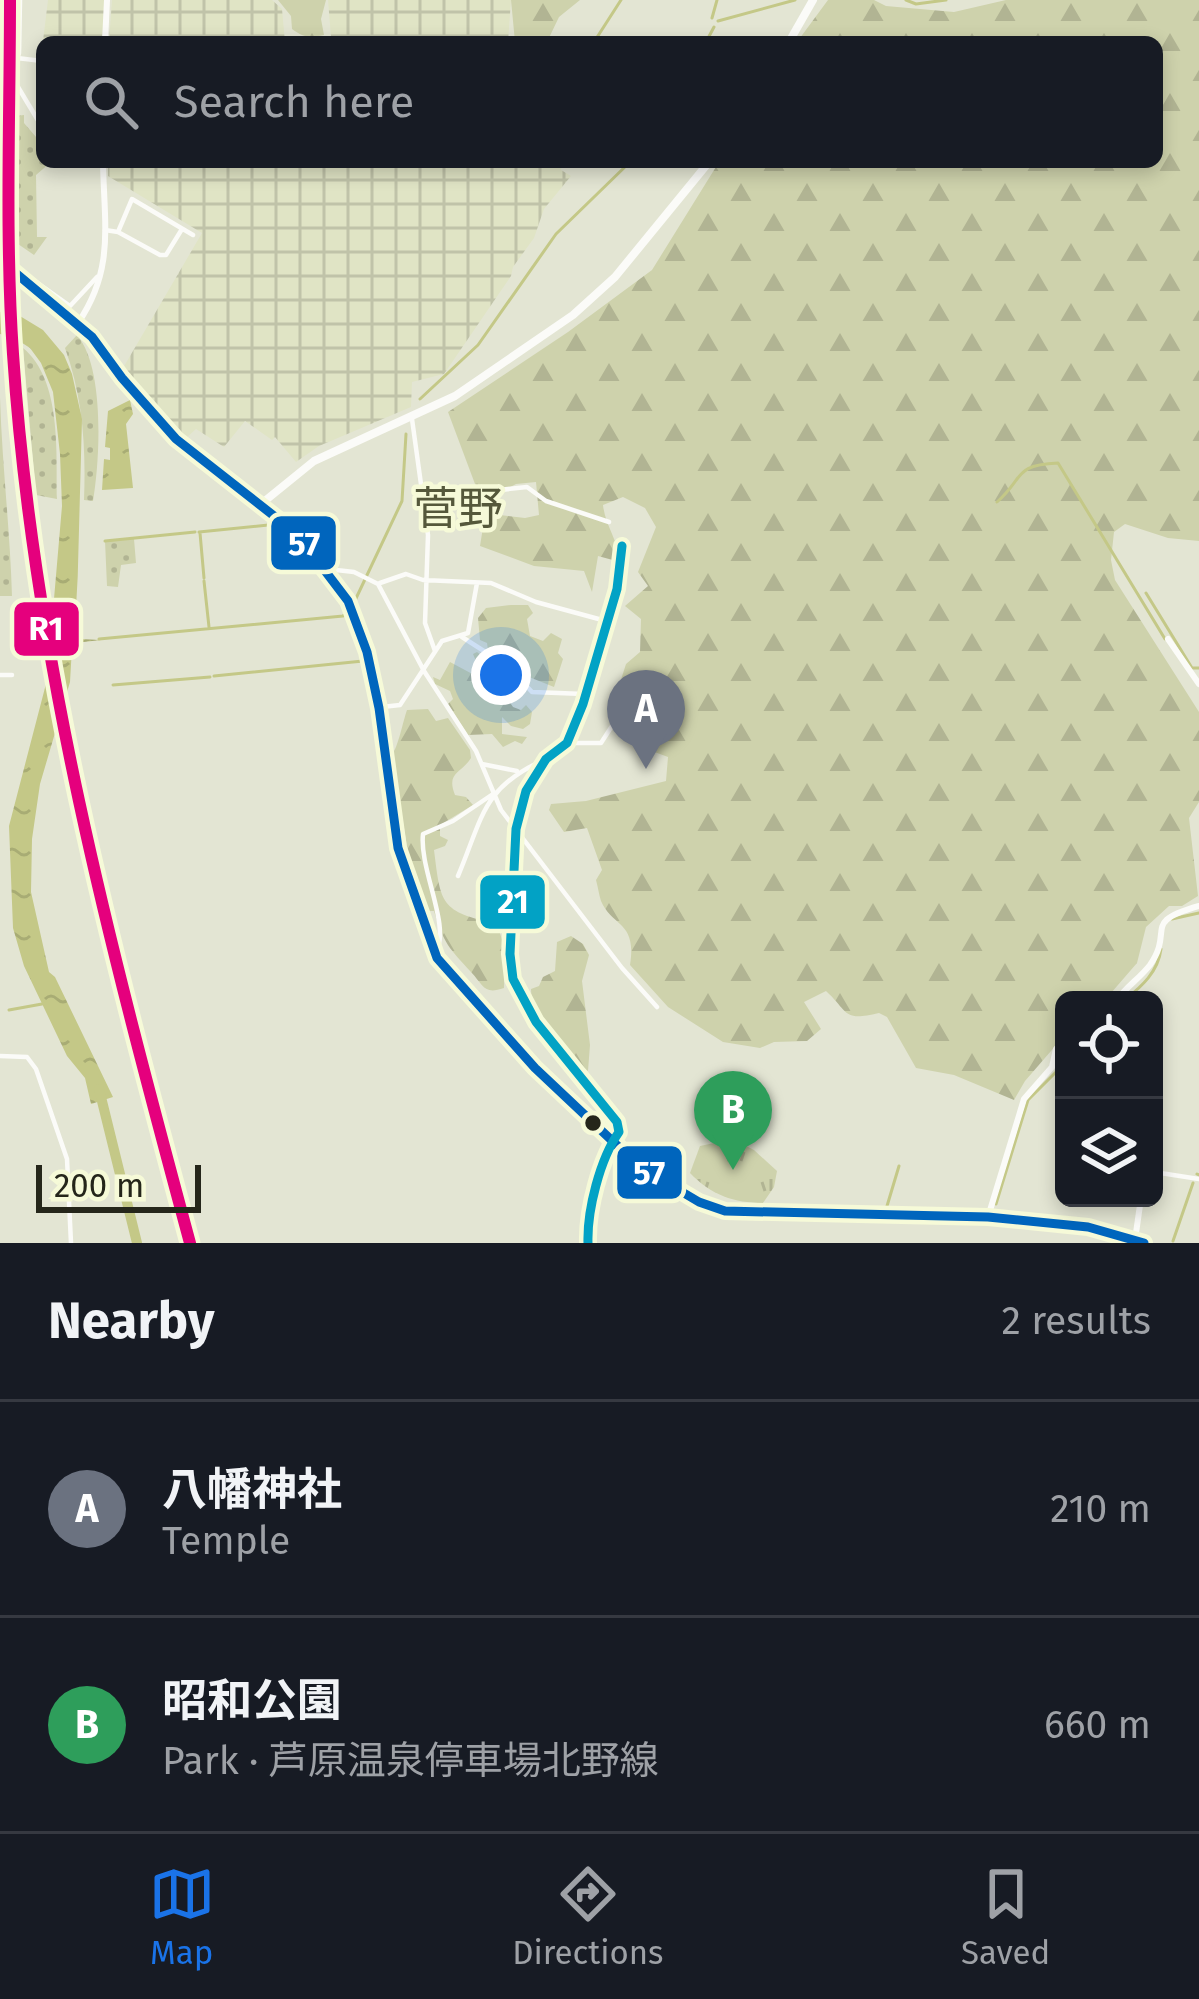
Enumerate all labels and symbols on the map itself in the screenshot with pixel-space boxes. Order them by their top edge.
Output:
district label: 菅野 [413,482,503,536]
line badge: 57 [269,514,338,572]
text: 57 [288,524,320,564]
line badge: R1 [12,600,81,658]
text: R1 [28,609,64,649]
your location [471,645,531,705]
pin: A [607,670,685,769]
line badge: 21 [478,873,547,931]
text: 21 [497,882,529,922]
pin: B [694,1071,772,1170]
unlabelled marker [582,1112,604,1134]
line badge: 57 [615,1144,684,1201]
text: 57 [633,1153,665,1193]
scale bar [36,1159,201,1212]

